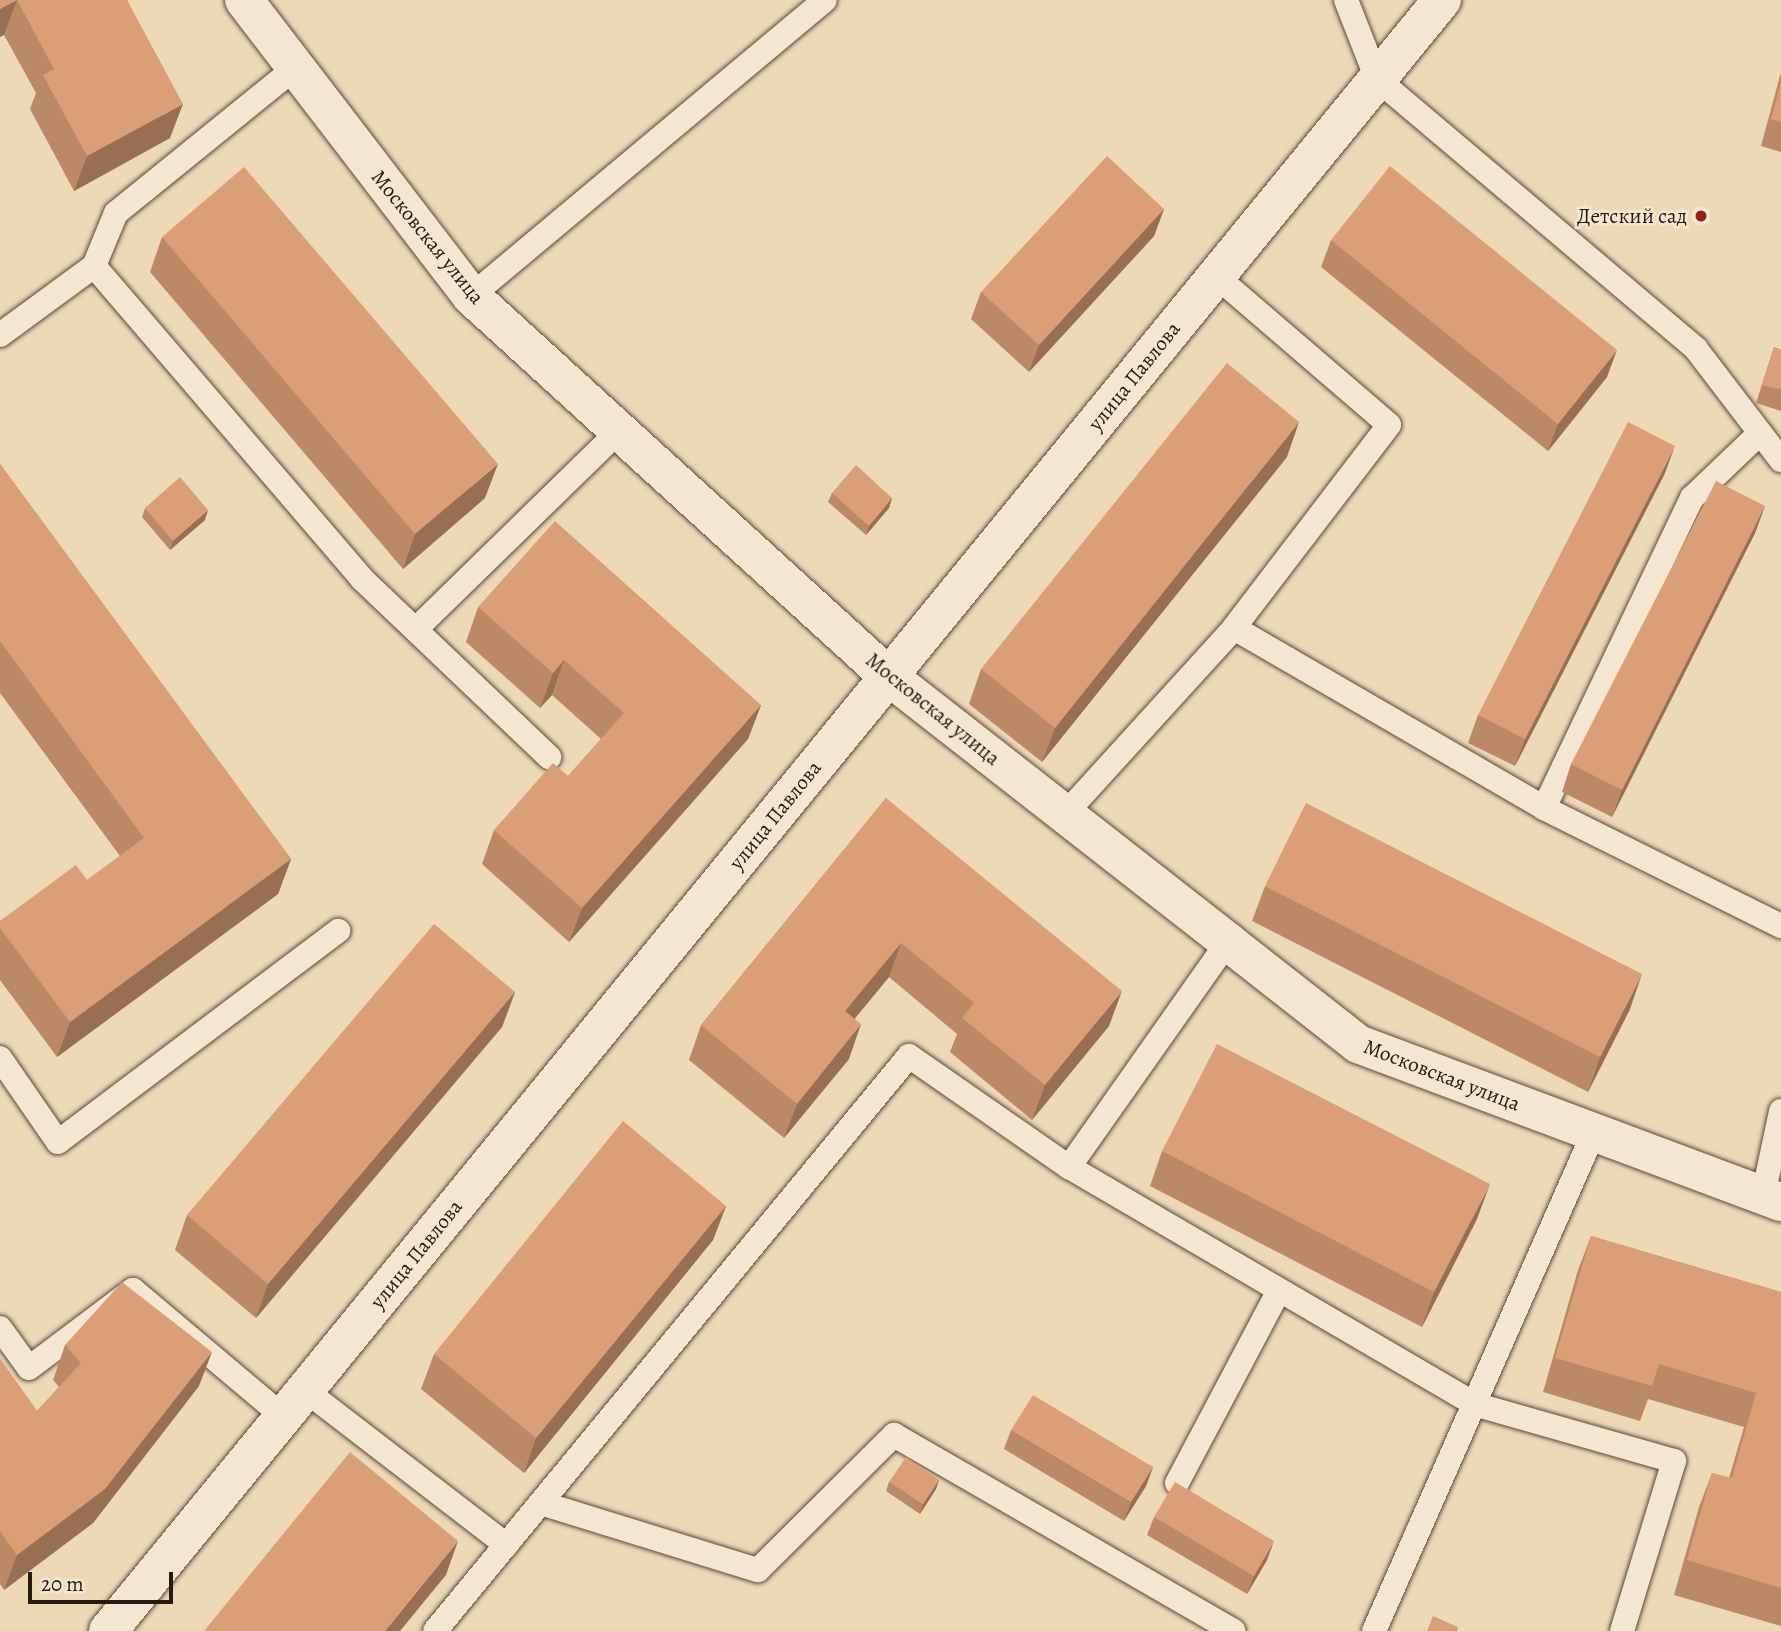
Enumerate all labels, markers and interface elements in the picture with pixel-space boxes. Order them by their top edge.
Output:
street label: Московская улица [366,165,490,309]
place label: Детский сад [1577,203,1687,229]
marker: Детский сад [1693,208,1709,224]
street label: улица Павлова [1082,317,1186,435]
street label: Московская улица [861,647,1005,771]
street label: улица Павлова [723,756,827,874]
street label: Московская улица [1360,1034,1524,1116]
street label: улица Павлова [364,1195,468,1313]
scale bar [32,1558,177,1602]
text: 20 m [41,1570,84,1598]

